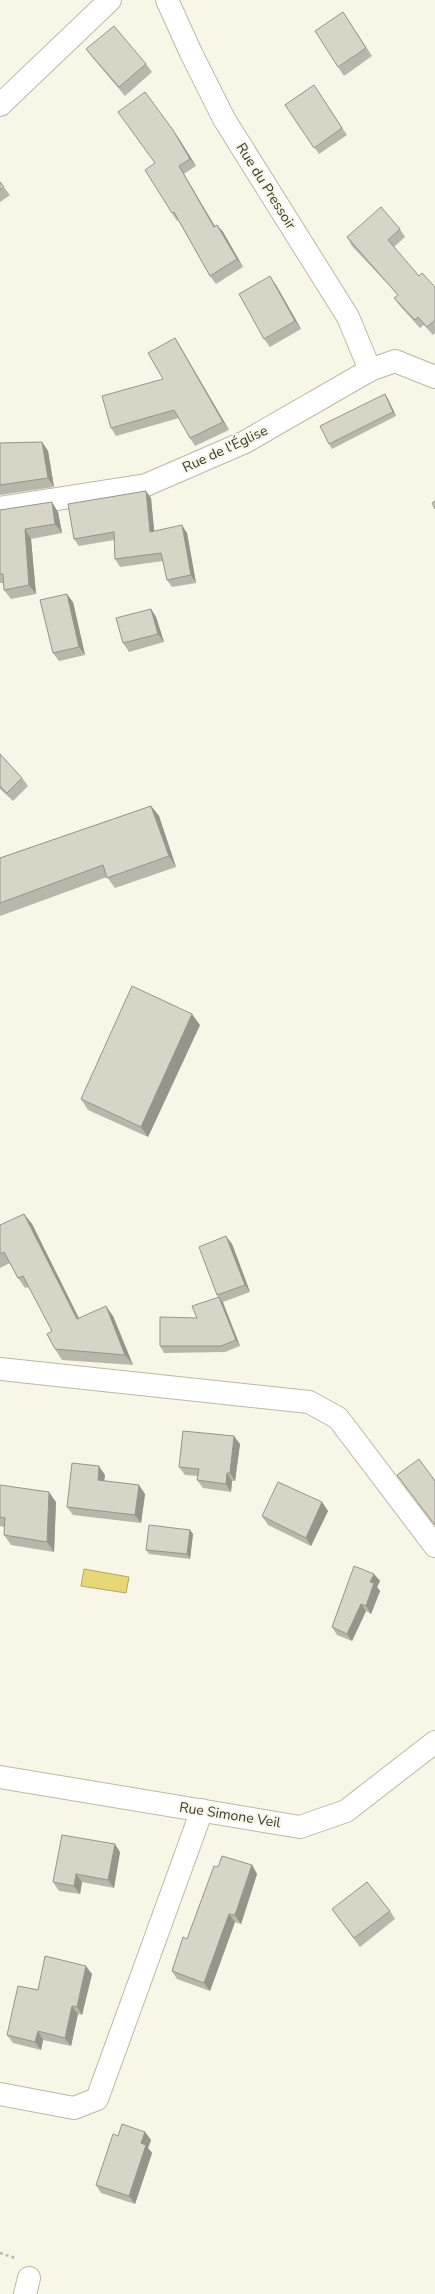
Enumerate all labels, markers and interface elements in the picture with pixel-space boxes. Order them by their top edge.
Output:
street label: Rue du Pressoir [232,139,300,233]
street label: Rue de l'Église [179,421,271,477]
street label: Rue Simone Veil [178,1798,283,1833]

